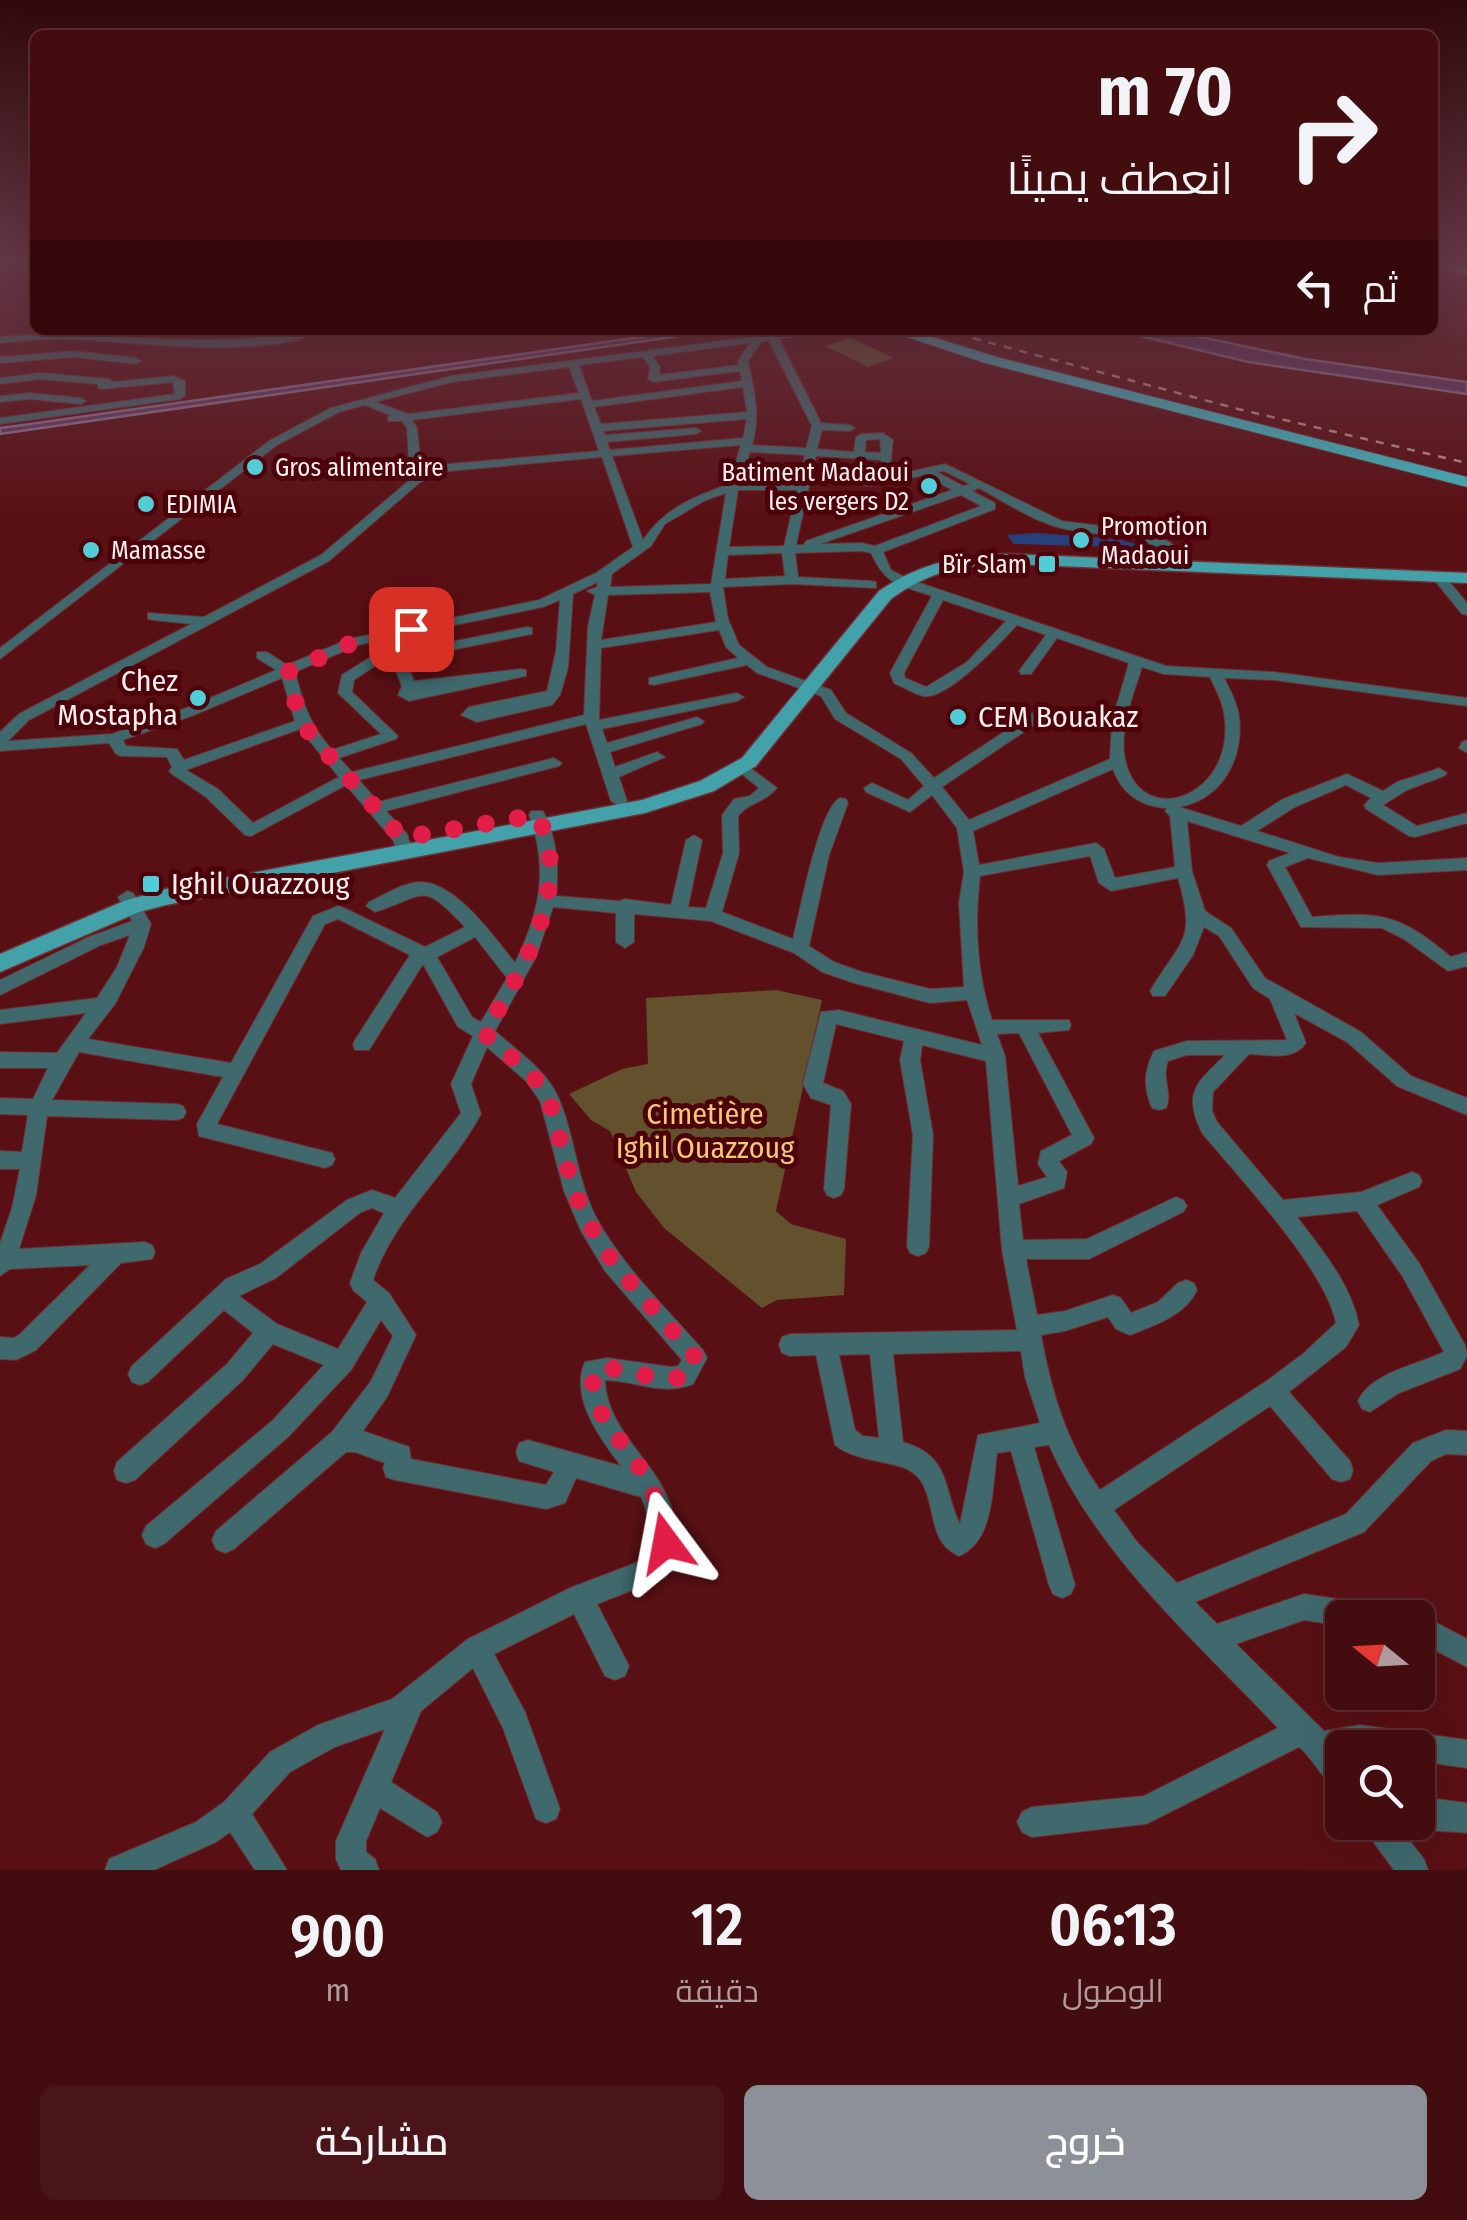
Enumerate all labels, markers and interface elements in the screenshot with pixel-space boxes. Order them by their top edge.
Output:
text: 70 m [1098,50,1233,134]
icon: right [1268,70,1398,200]
text: انعطف يمينًا [1006,152,1233,206]
icon: left [1288,260,1343,315]
text: ثم [1363,266,1398,312]
place label: Gros alimentaire [275,453,444,483]
marker: Gros alimentaire [244,456,266,478]
place label: Batiment Madaoui les vergers D2 [722,458,909,517]
marker: Batiment Madaoui les vergers D2 [918,475,940,497]
place label: EDIMIA [166,490,236,520]
marker: EDIMIA [135,493,157,515]
place label: Promotion Madaoui [1101,512,1208,571]
marker: Promotion Madaoui [1070,529,1092,551]
place label: Mamasse [111,536,206,566]
marker: Mamasse [80,539,102,561]
place label: Bïr Slam [942,550,1027,580]
marker: Bïr Slam [1036,553,1058,575]
pin [369,587,454,672]
icon: arrive [384,602,439,657]
place label: Chez Mostapha [57,663,178,733]
marker: Chez Mostapha [187,687,209,709]
place label: CEM Bouakaz [978,699,1138,735]
marker: CEM Bouakaz [947,706,969,728]
place label: Ighil Ouazzoug [171,866,350,902]
marker: Ighil Ouazzoug [140,873,162,895]
park label: Cimetière Ighil Ouazzoug [616,1096,795,1166]
position arrow [614,1491,718,1595]
north arrow [1325,1600,1435,1710]
map controls [1325,1600,1435,1840]
button: search [1325,1730,1435,1840]
text: 12 [691,1889,743,1961]
text: 06:13 [1049,1889,1177,1961]
text: 900 [290,1900,385,1972]
text: m [325,1971,350,2009]
text: دقيقة [676,1972,759,2010]
text: الوصول [1062,1972,1164,2010]
button: مشاركة [40,2085,724,2200]
button: خروج [744,2085,1427,2200]

